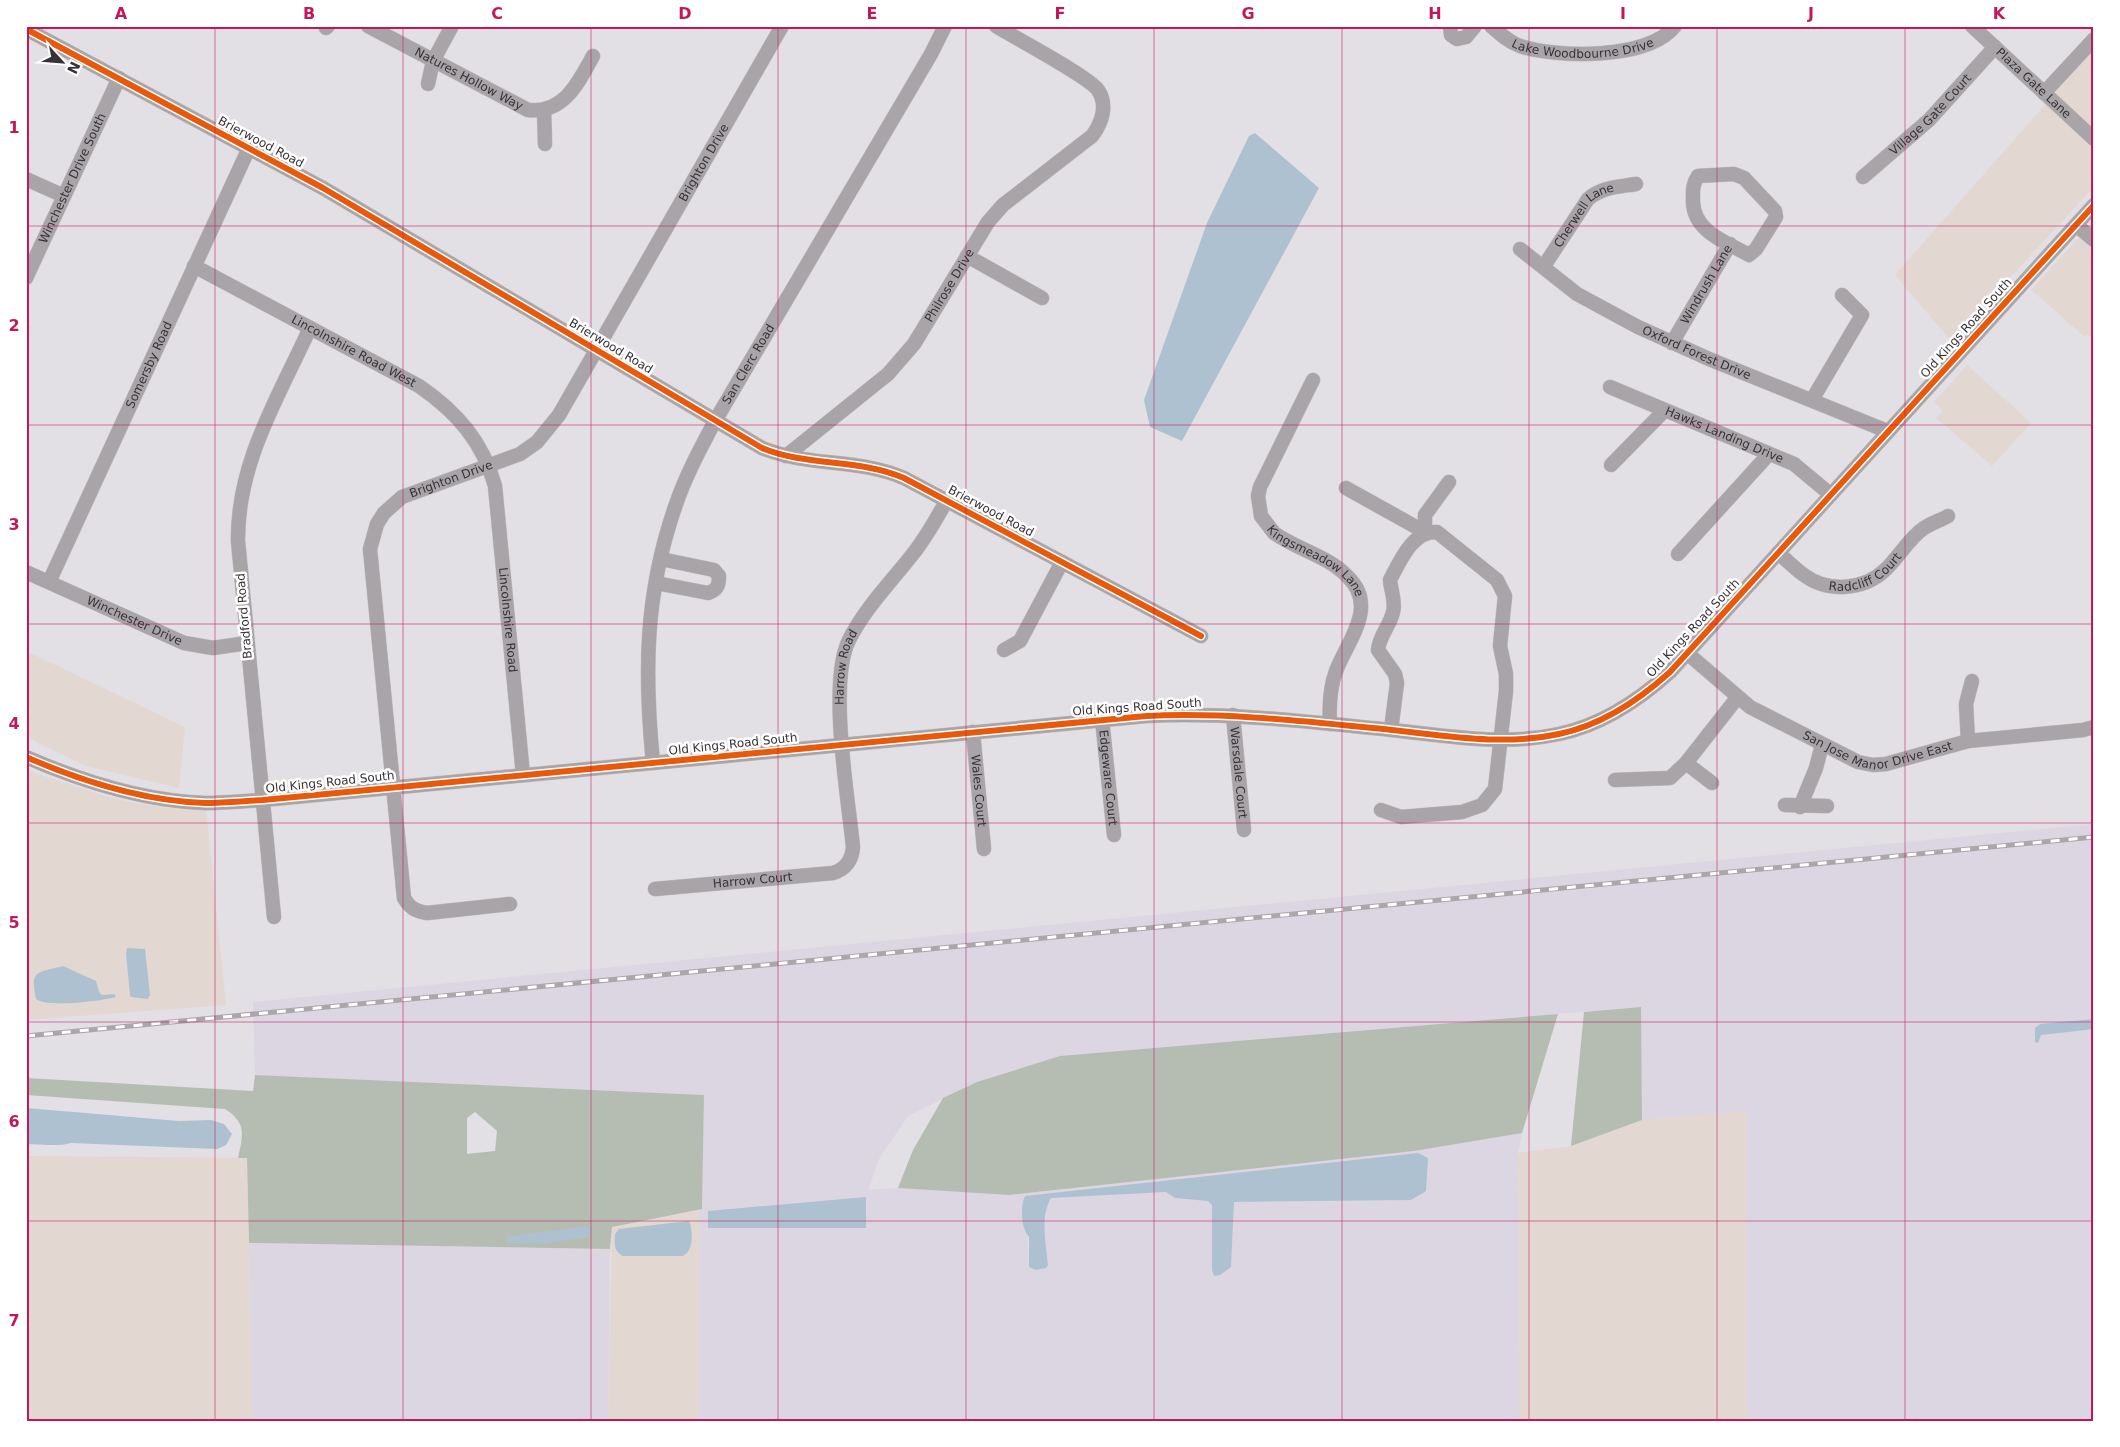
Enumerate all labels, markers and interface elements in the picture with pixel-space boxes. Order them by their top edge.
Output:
text: A [115,4,128,23]
text: B [303,4,315,23]
text: C [491,4,503,23]
text: D [678,4,692,23]
text: E [867,4,877,23]
text: F [1055,4,1065,23]
text: G [1241,4,1255,23]
text: H [1428,4,1442,23]
text: I [1620,4,1626,23]
text: J [1807,4,1814,23]
text: K [1993,4,2006,23]
street label: Lake Woodbourne Drive [1510,35,1656,61]
north arrow [38,38,88,88]
street label: Natures Hollow Way [412,45,526,113]
street label: Plaza Gate Lane [1993,45,2074,121]
text: N [64,59,83,76]
street label: Village Gate Court [1887,71,1974,158]
street label: Winchester Drive South [36,111,109,246]
street label: Brierwood Road [216,114,306,170]
text: 1 [8,118,20,137]
street label: Brighton Drive [676,121,731,204]
street label: Cherwell Lane [1551,181,1615,250]
street label: Windrush Lane [1678,242,1735,326]
street label: Philrose Drive [922,246,977,325]
street label: Old Kings Road South [1917,275,2015,381]
street label: Lincolnshire Road West [289,312,419,390]
text: 2 [8,316,20,335]
street label: Brierwood Road [567,316,655,376]
street label: Somersby Road [123,319,175,411]
street label: San Clerc Road [719,322,777,407]
street label: Oxford Forest Drive [1640,323,1753,382]
street label: Hawks Landing Drive [1663,404,1786,466]
street label: Brighton Drive [408,458,494,501]
street label: Brierwood Road [946,483,1036,539]
text: 3 [8,515,20,534]
street label: Kingsmeadow Lane [1264,523,1367,599]
street label: Radcliff Court [1828,550,1905,594]
street label: Lincolnshire Road [496,567,520,673]
street label: Bradford Road [233,573,255,659]
street label: Old Kings Road South [1644,576,1742,680]
street label: Winchester Drive [85,593,185,648]
street label: Harrow Road [833,627,860,705]
street label: Old Kings Road South [1072,695,1202,719]
text: 4 [8,714,20,733]
street label: Warsdale Court [1227,726,1250,820]
street label: San Jose Manor Drive East [1800,728,1954,773]
street label: Edgeware Court [1096,729,1120,827]
street label: Old Kings Road South [668,730,798,758]
street label: Wales Court [968,754,989,828]
street label: Old Kings Road South [265,768,395,796]
street label: Harrow Court [712,870,793,891]
text: 5 [8,913,20,932]
text: 6 [8,1112,20,1131]
text: 7 [8,1311,20,1330]

